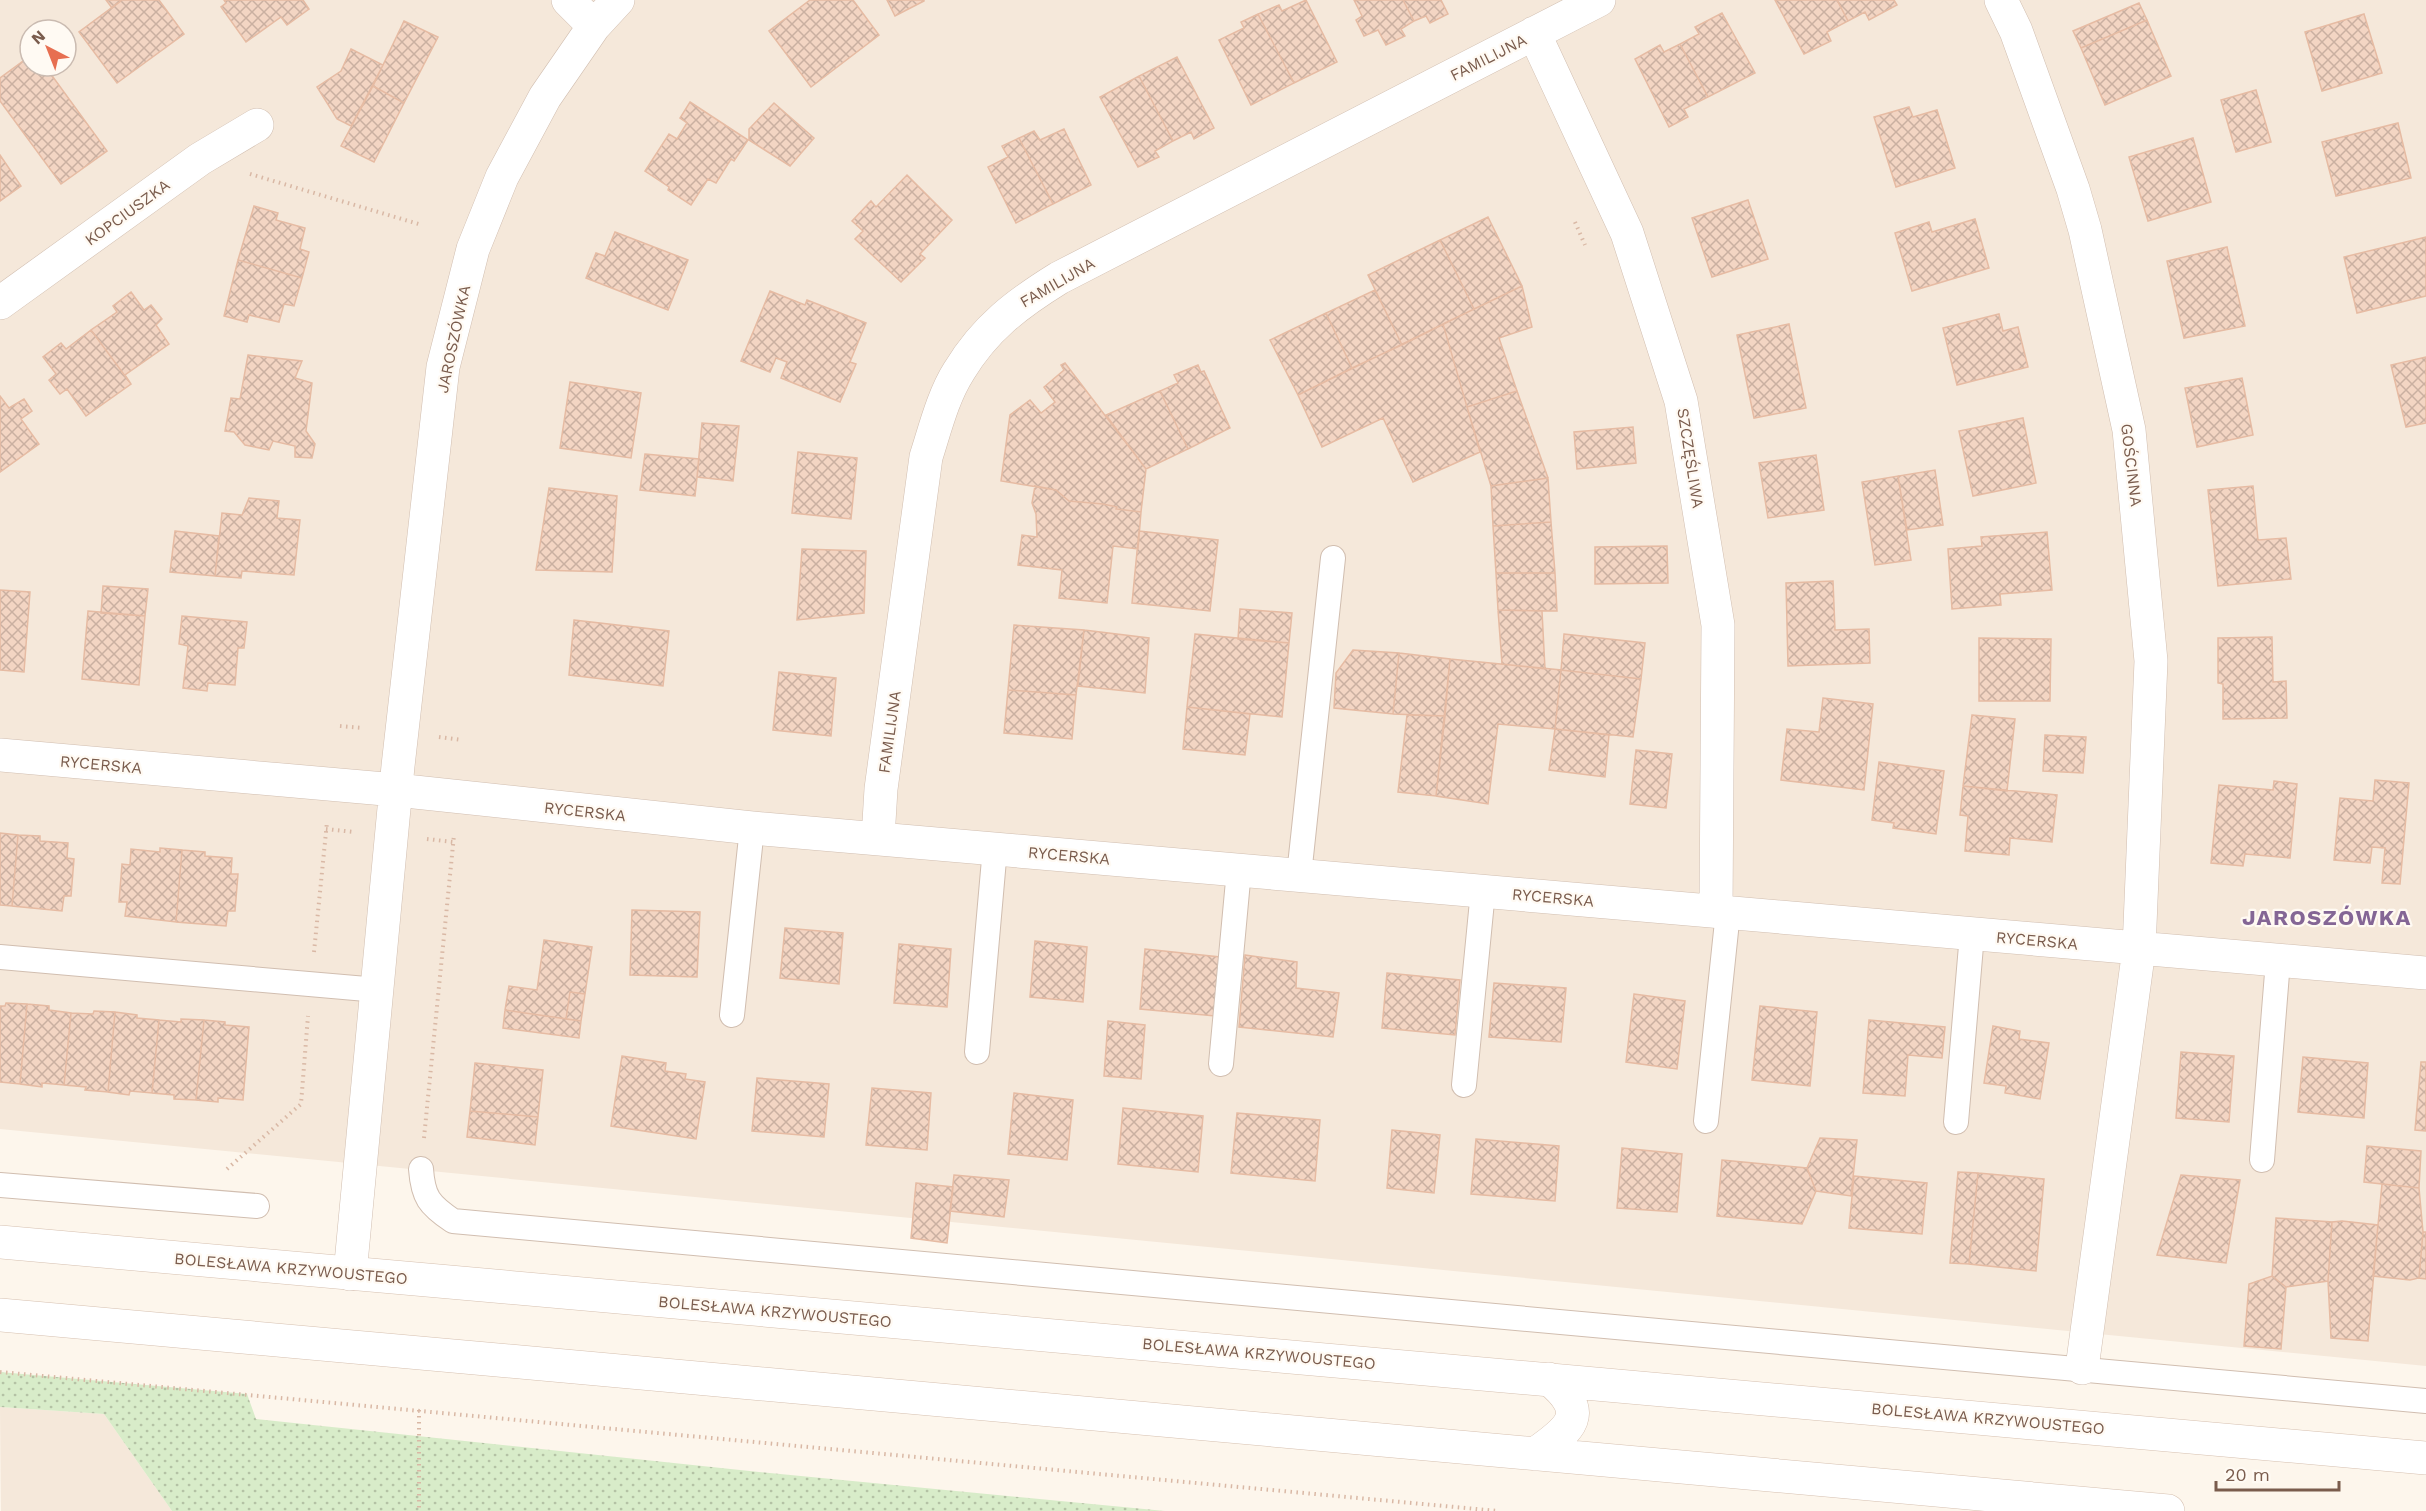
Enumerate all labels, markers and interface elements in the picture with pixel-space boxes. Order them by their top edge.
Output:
north arrow [18,18,78,78]
text: N [28,26,49,48]
street label: FAMILIJNA [1447,30,1530,85]
street label: KOPCIUSZKA [81,175,174,250]
street label: FAMILIJNA [1016,253,1098,311]
street label: JAROSZÓWKA [433,283,474,395]
street label: SZCZĘŚLIWA [1673,407,1708,510]
street label: GOŚCINNA [2117,422,2146,508]
street label: FAMILIJNA [874,689,905,775]
street label: RYCERSKA [59,751,143,778]
street label: RYCERSKA [543,798,627,825]
street label: RYCERSKA [1027,842,1111,869]
street label: RYCERSKA [1511,884,1595,911]
district label: JAROSZÓWKA [2242,905,2412,930]
street label: RYCERSKA [1995,927,2079,954]
street label: BOLESŁAWA KRZYWOUSTEGO [173,1249,409,1288]
street label: BOLESŁAWA KRZYWOUSTEGO [657,1292,893,1331]
street label: BOLESŁAWA KRZYWOUSTEGO [1141,1334,1377,1373]
street label: BOLESŁAWA KRZYWOUSTEGO [1870,1399,2106,1438]
scale bar [2216,1454,2339,1492]
text: 20 m [2225,1464,2270,1485]

